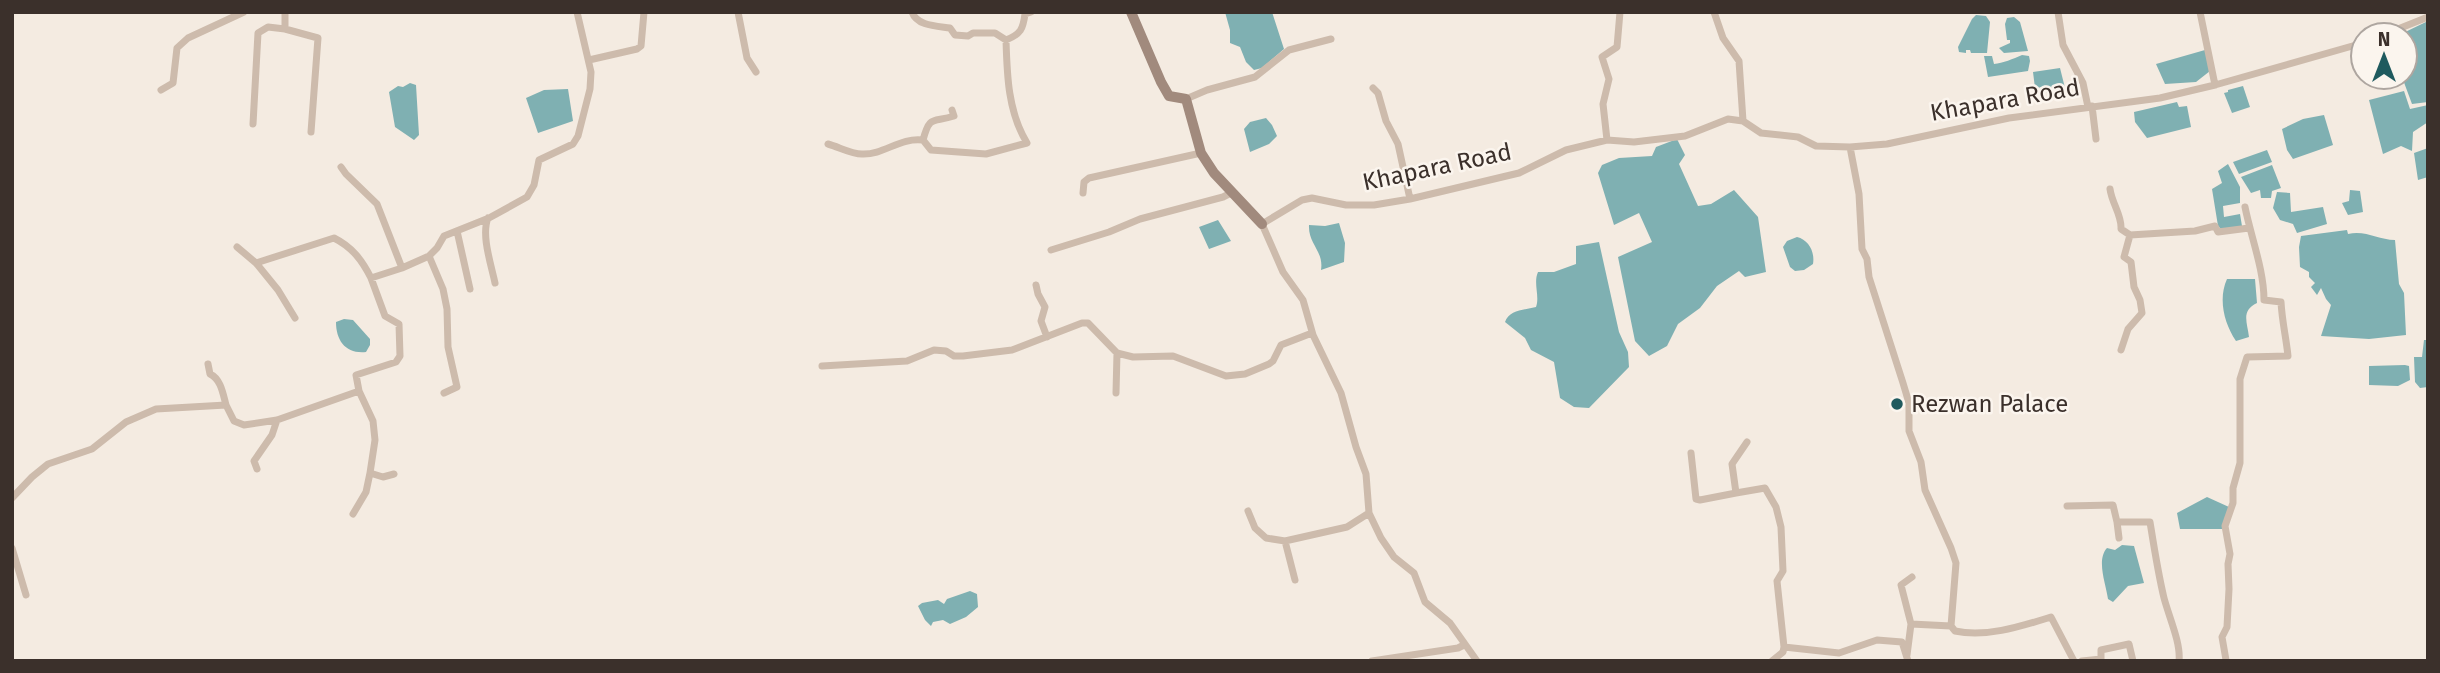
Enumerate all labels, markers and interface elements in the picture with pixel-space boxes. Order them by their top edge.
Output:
north arrow [2349,21,2419,91]
text: N [2378,28,2390,51]
street label: Khapara Road [1928,73,2082,127]
street label: Khapara Road [1360,138,1514,196]
place label: Rezwan Palace [1911,390,2068,418]
marker: Rezwan Palace [1889,396,1905,412]

